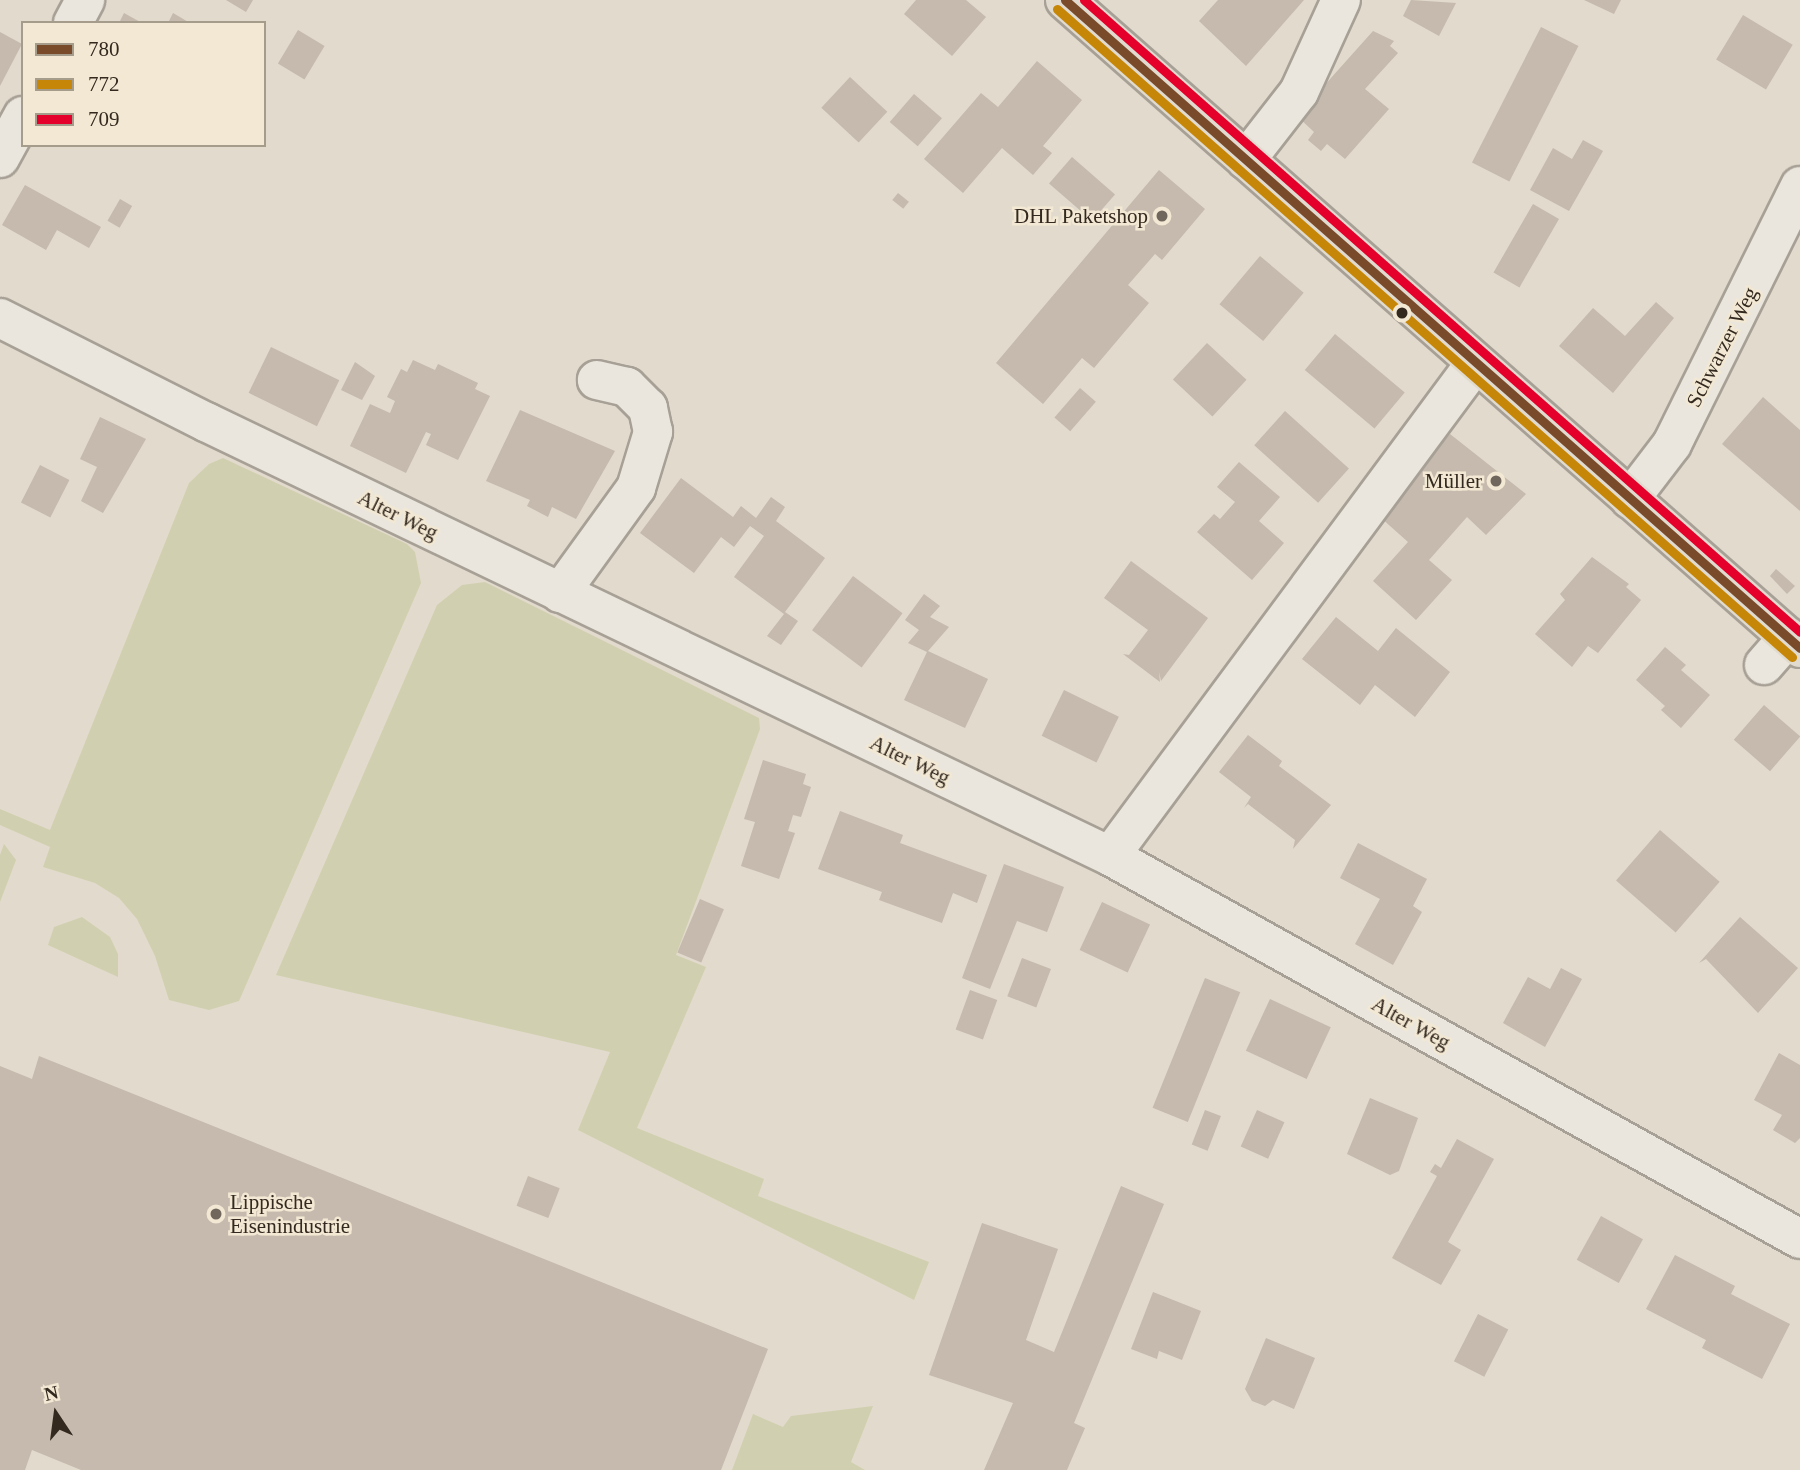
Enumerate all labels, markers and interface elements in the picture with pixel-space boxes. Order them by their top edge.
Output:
legend [21,21,266,147]
text: 780 [88,37,120,61]
text: 772 [88,72,120,96]
text: 709 [88,107,120,131]
place label: DHL Paketshop [1013,203,1148,229]
marker: DHL Paketshop [1154,208,1170,224]
street label: Schwarzer Weg [1681,283,1763,411]
unlabelled marker [1395,306,1409,320]
place label: Müller [1425,468,1482,494]
marker: Müller [1488,473,1504,489]
street label: Alter Weg [354,485,442,545]
street label: Alter Weg [866,730,954,790]
street label: Alter Weg [1367,991,1455,1055]
place label: Lippische Eisenindustrie [230,1189,350,1239]
marker: Lippische Eisenindustrie [208,1206,224,1222]
north arrow [21,1379,91,1449]
text: N [42,1381,60,1405]

